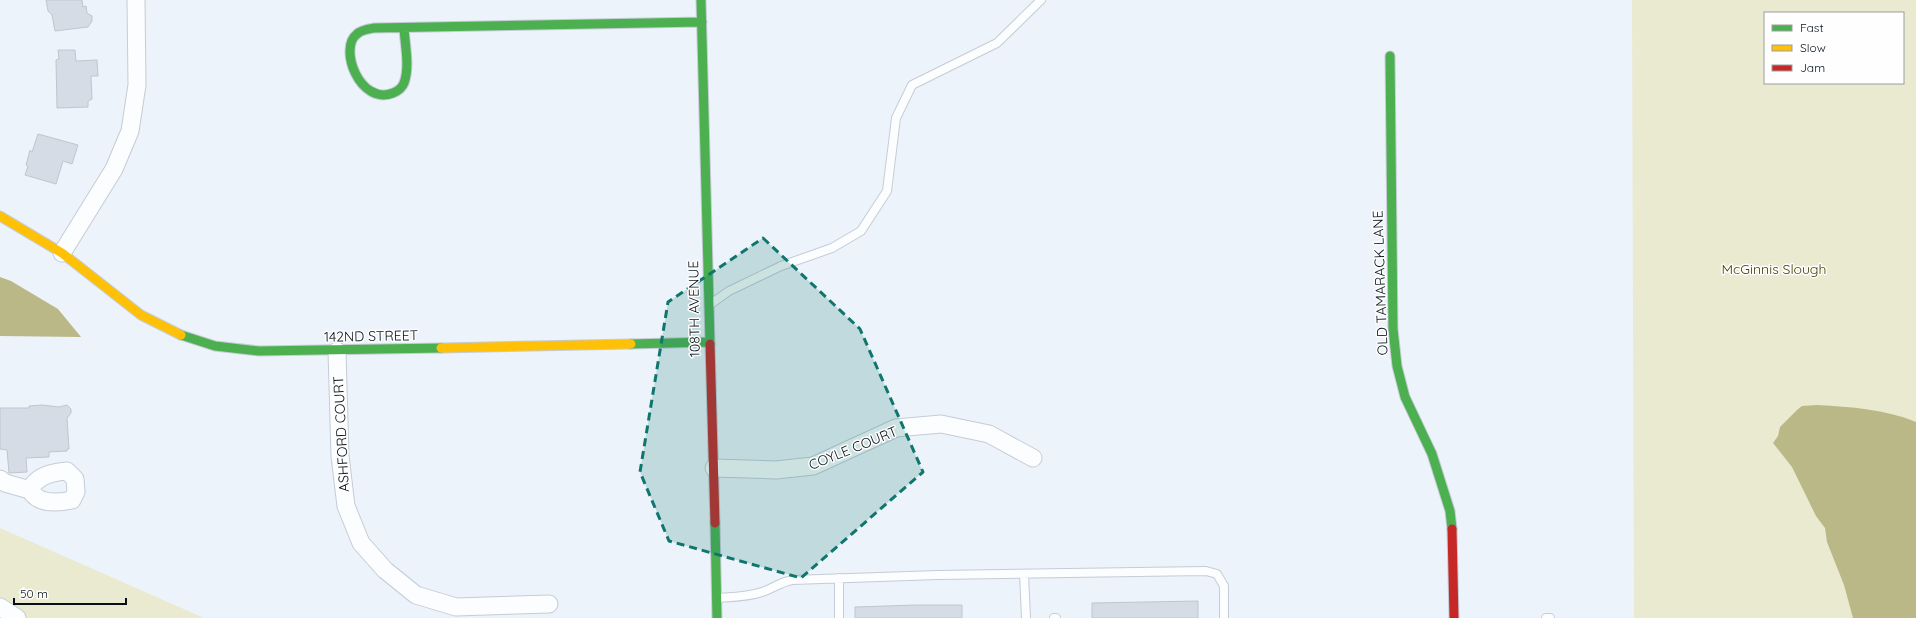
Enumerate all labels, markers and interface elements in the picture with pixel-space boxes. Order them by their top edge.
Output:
legend [1764,12,1904,84]
text: Fast [1800,20,1824,35]
text: Slow [1800,40,1826,55]
text: Jam [1800,60,1825,75]
street label: OLD TAMARACK LANE [1368,210,1392,356]
park label: McGinnis Slough [1721,260,1827,278]
street label: 108TH AVENUE [684,261,704,357]
street label: 142ND STREET [324,326,418,346]
street label: ASHFORD COURT [329,375,353,493]
street label: COYLE COURT [806,422,900,474]
scale bar [14,580,126,606]
text: 50 m [20,586,48,601]

